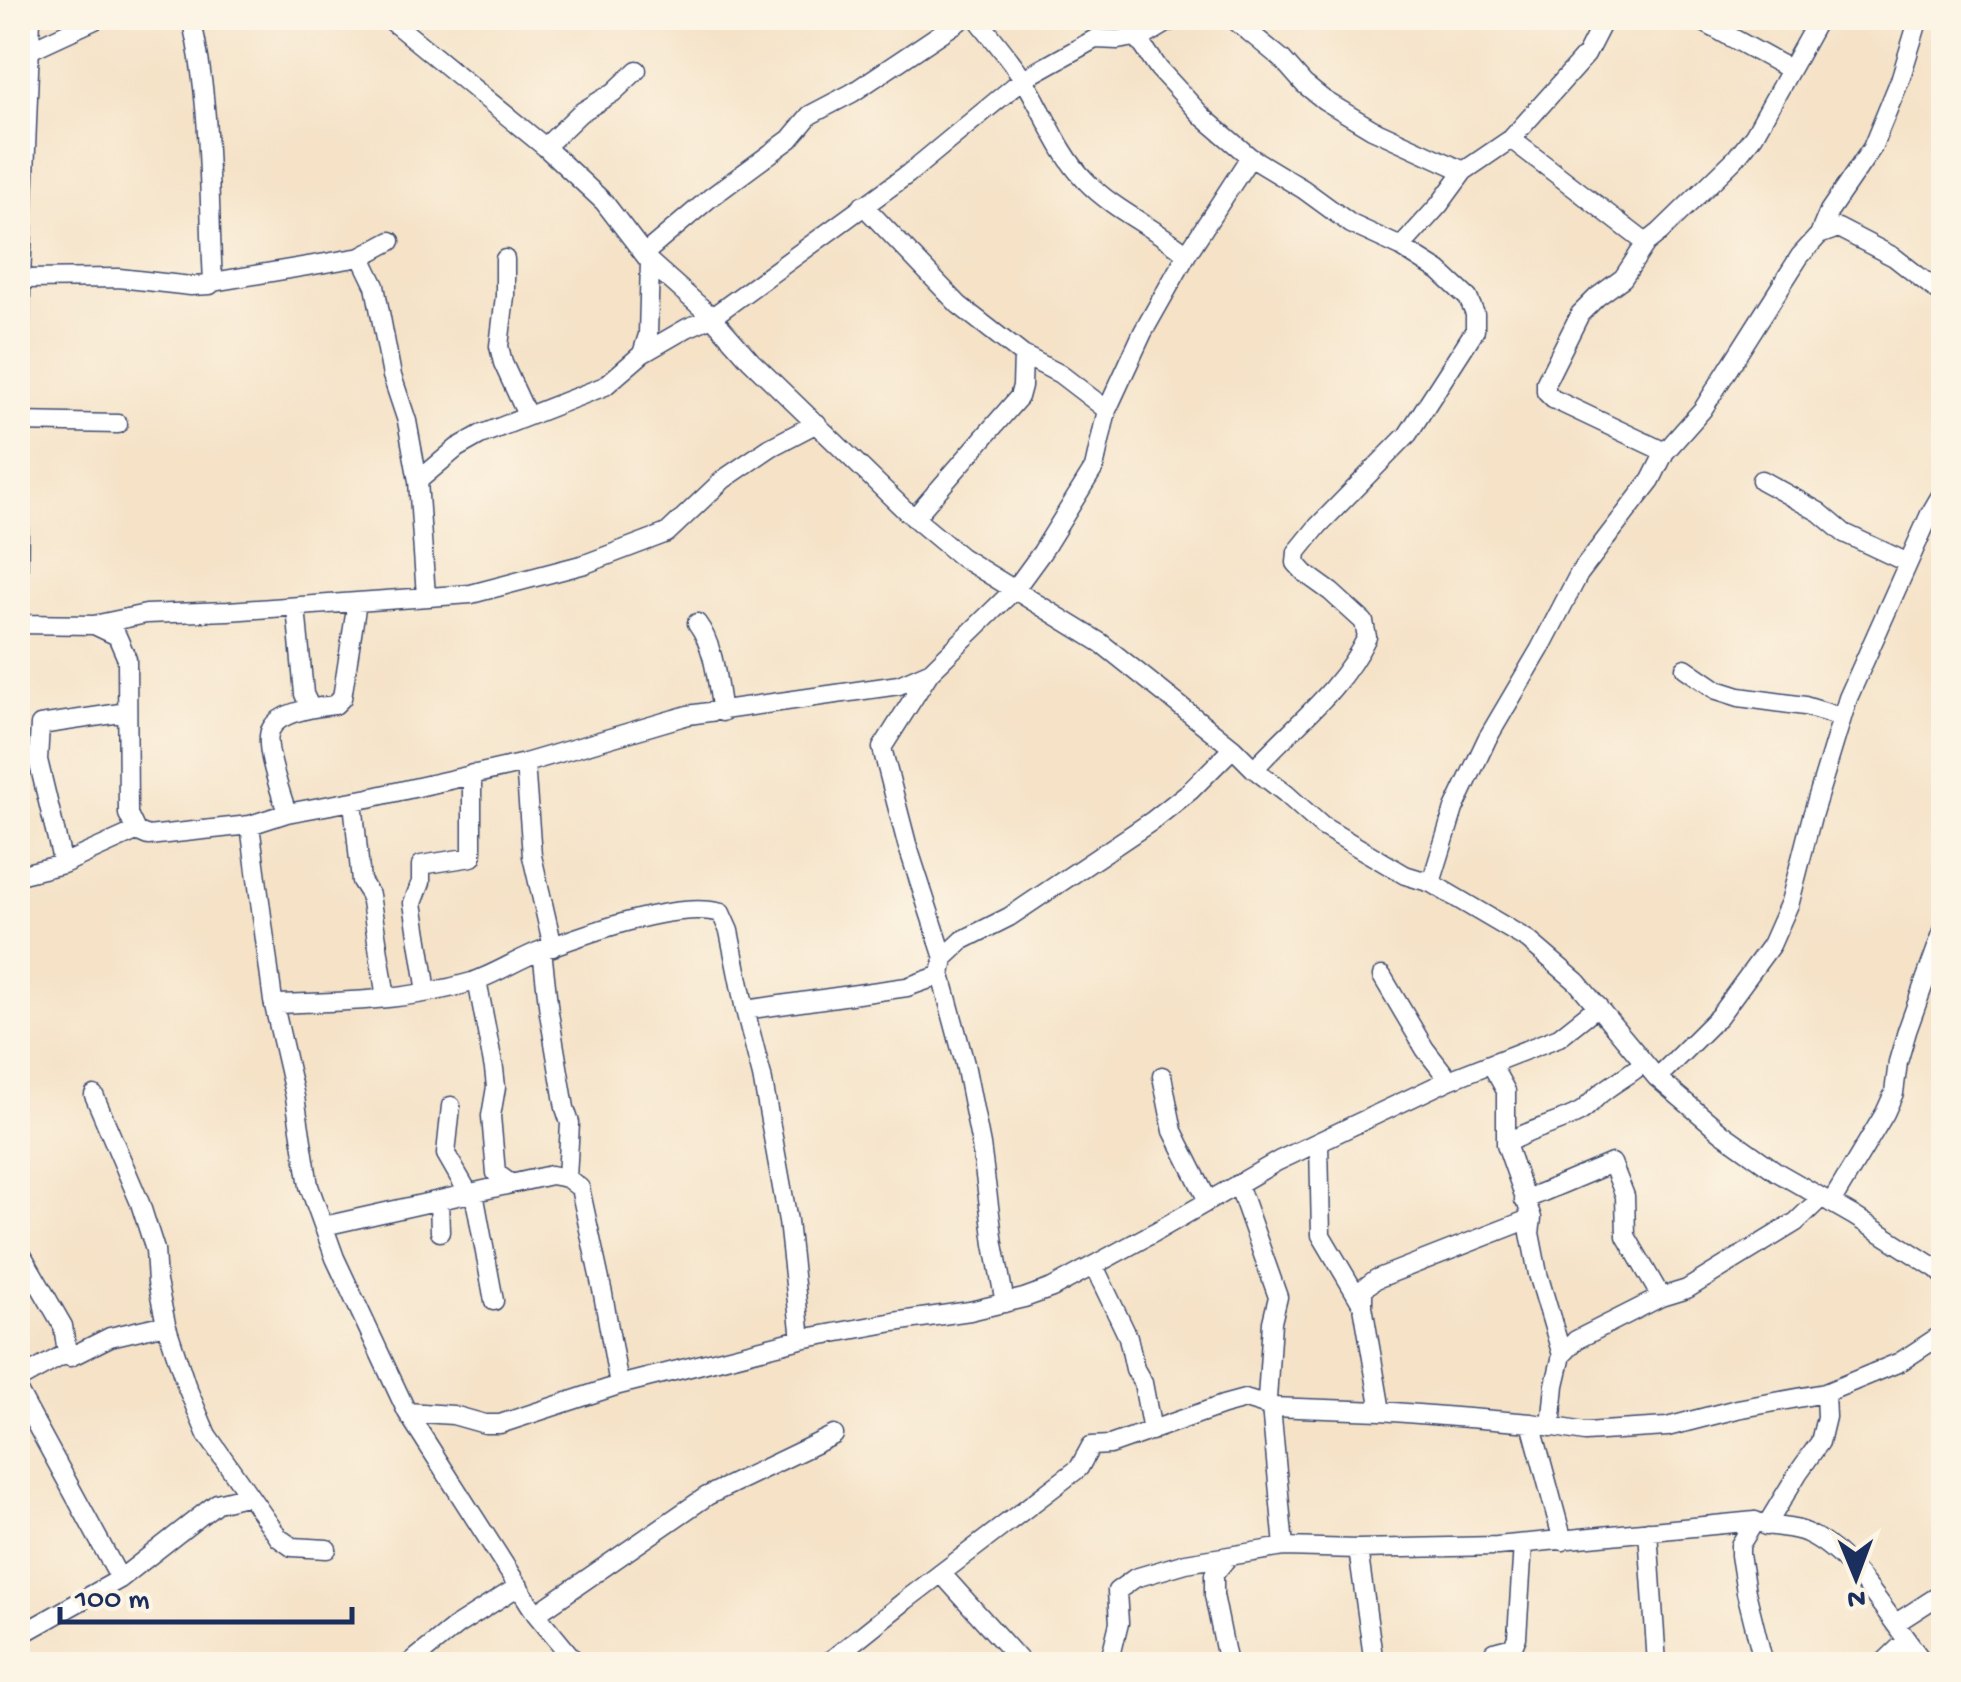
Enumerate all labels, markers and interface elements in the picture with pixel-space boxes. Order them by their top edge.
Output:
north arrow [1806,1527,1906,1627]
scale bar [60,1562,352,1624]
text: N [1847,1581,1866,1614]
text: 100 m [74,1584,150,1619]

